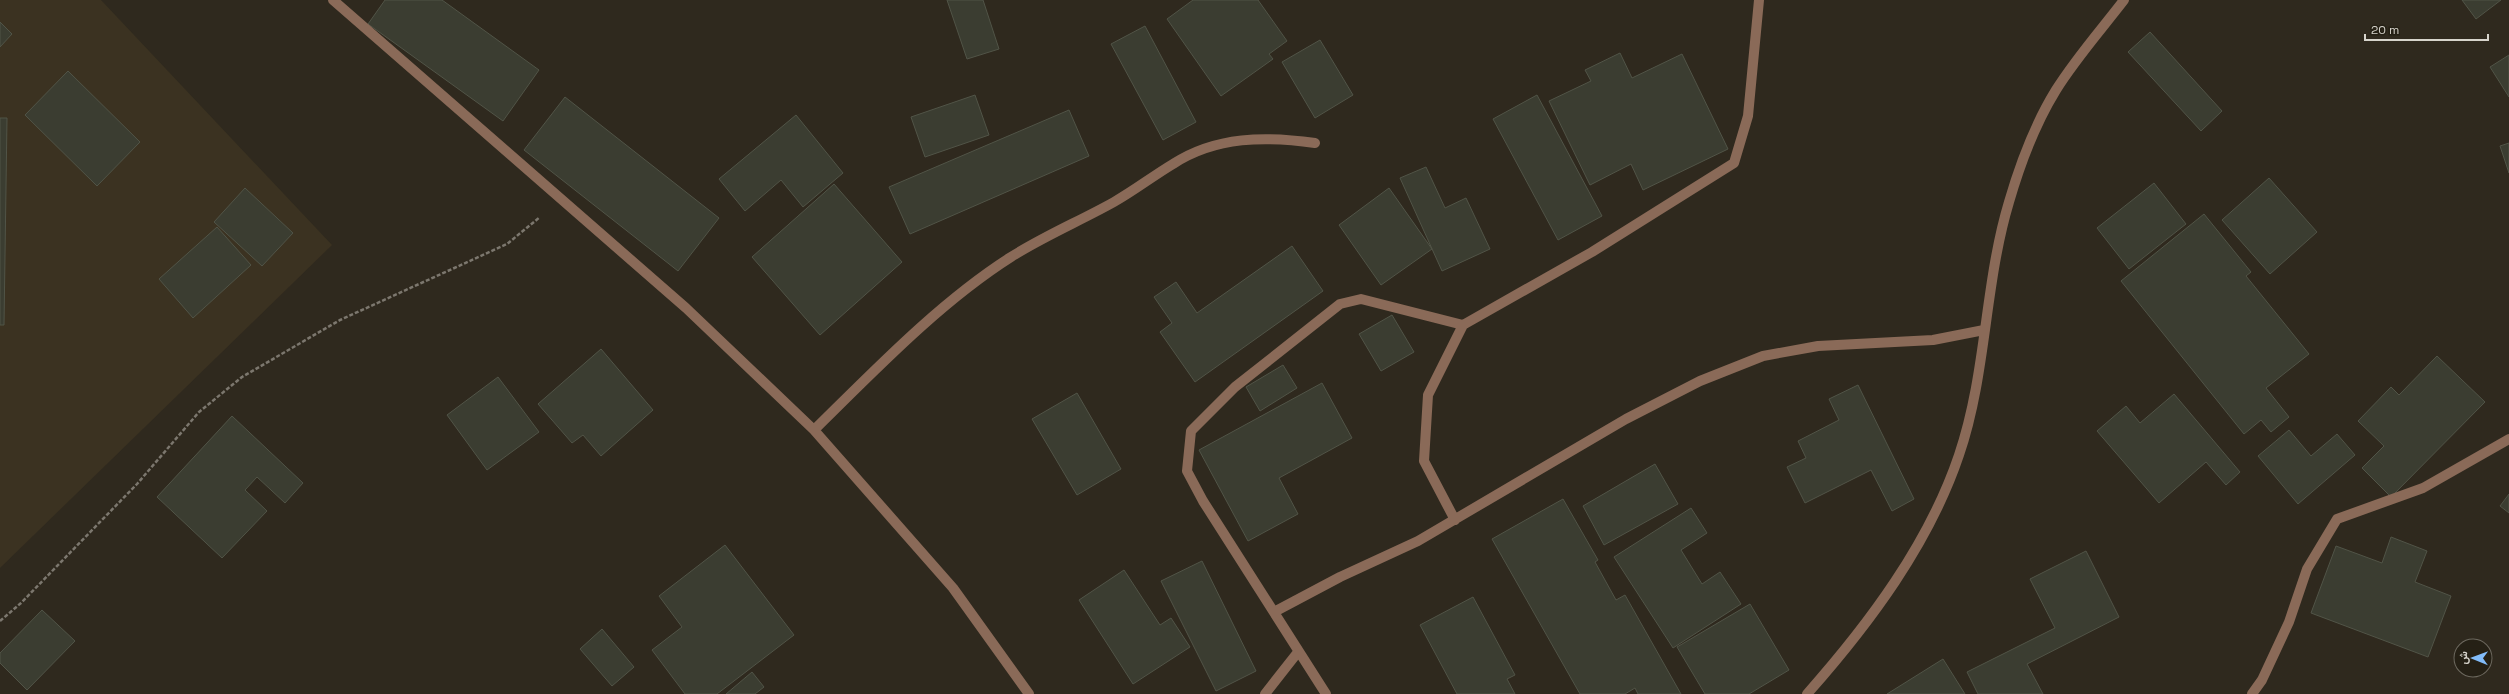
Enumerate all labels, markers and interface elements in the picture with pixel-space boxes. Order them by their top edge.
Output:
scale bar [2365,16,2488,42]
text: 20 m [2371,22,2399,38]
north arrow [2453,638,2493,678]
text: ش [2456,651,2470,665]

